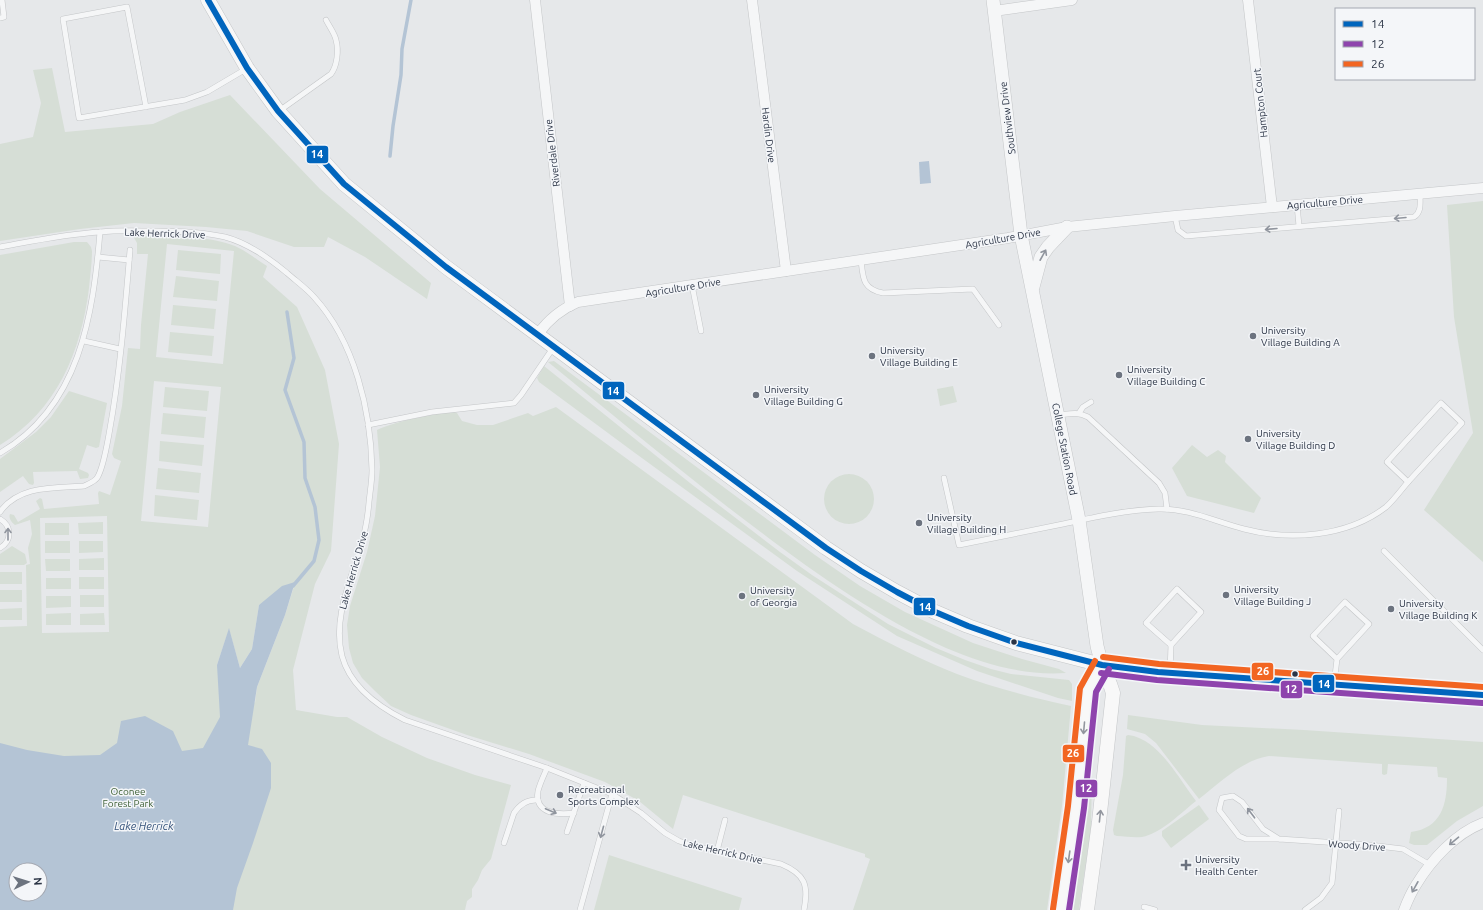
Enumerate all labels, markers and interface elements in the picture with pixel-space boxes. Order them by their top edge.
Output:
legend [1335,8,1475,80]
text: 14 [1371,17,1385,30]
text: 12 [1371,37,1385,50]
text: 26 [1371,57,1385,70]
street label: Hampton Court [1251,68,1270,138]
street label: Southview Drive [998,81,1017,155]
street label: Hardin Drive [760,107,777,163]
street label: Riverdale Drive [543,119,562,187]
line badge: 14 [306,145,329,164]
text: 14 [311,148,323,160]
street label: Agriculture Drive [1287,194,1364,211]
one-way arrow [1394,214,1407,221]
one-way arrow [1265,225,1278,232]
street label: Agriculture Drive [965,226,1042,251]
street label: Lake Herrick Drive [124,227,206,240]
one-way arrow [1040,249,1048,261]
street label: Agriculture Drive [645,276,722,299]
place label: University Village Building A [1261,325,1340,348]
marker: University Village Building A [1248,331,1258,341]
place label: University Village Building E [880,345,958,368]
marker: University Village Building E [867,351,877,361]
place label: University Village Building C [1127,364,1205,387]
marker: University Village Building C [1114,370,1124,380]
line badge: 14 [602,381,625,400]
place label: University Village Building G [764,384,843,407]
text: 14 [607,385,619,397]
marker: University Village Building G [751,390,761,400]
street label: College Station Road [1050,402,1079,496]
place label: University Village Building D [1256,428,1335,451]
marker: University Village Building D [1243,434,1253,444]
place label: University Village Building H [927,512,1006,535]
marker: University Village Building H [914,518,924,528]
one-way arrow [4,527,12,540]
street label: Lake Herrick Drive [337,530,370,611]
place label: University Village Building J [1234,584,1311,607]
place label: University of Georgia [750,585,797,608]
marker: University Village Building J [1221,590,1231,600]
marker: University of Georgia [737,591,747,601]
line badge: 14 [913,597,936,616]
place label: University Village Building K [1399,598,1477,621]
text: 14 [919,601,931,613]
marker: University Village Building K [1386,604,1396,614]
unlabelled marker [1009,637,1019,647]
line badge: 26 [1251,662,1274,681]
text: 26 [1257,665,1269,677]
unlabelled marker [1290,669,1300,679]
line badge: 14 [1312,674,1335,693]
text: 14 [1318,678,1330,690]
line badge: 12 [1280,680,1303,699]
text: 12 [1285,683,1297,695]
one-way arrow [1080,721,1087,734]
line badge: 26 [1062,744,1085,763]
text: 26 [1067,747,1079,759]
line badge: 12 [1075,779,1098,798]
text: 12 [1080,782,1092,794]
place label: Recreational Sports Complex [568,784,639,807]
park label: Oconee Forest Park [103,786,153,809]
marker: Recreational Sports Complex [555,790,565,800]
one-way arrow [1247,807,1255,818]
one-way arrow [544,808,556,816]
one-way arrow [1096,810,1104,823]
water label: Lake Herrick [114,820,174,832]
one-way arrow [598,825,605,838]
one-way arrow [1450,836,1460,845]
street label: Lake Herrick Drive [682,837,764,866]
street label: Woody Drive [1328,838,1386,853]
one-way arrow [1065,850,1073,863]
place label: University Health Center [1195,854,1258,877]
marker: University Health Center [1180,859,1192,871]
north arrow [8,862,48,902]
text: N [32,877,44,886]
one-way arrow [1411,881,1419,893]

